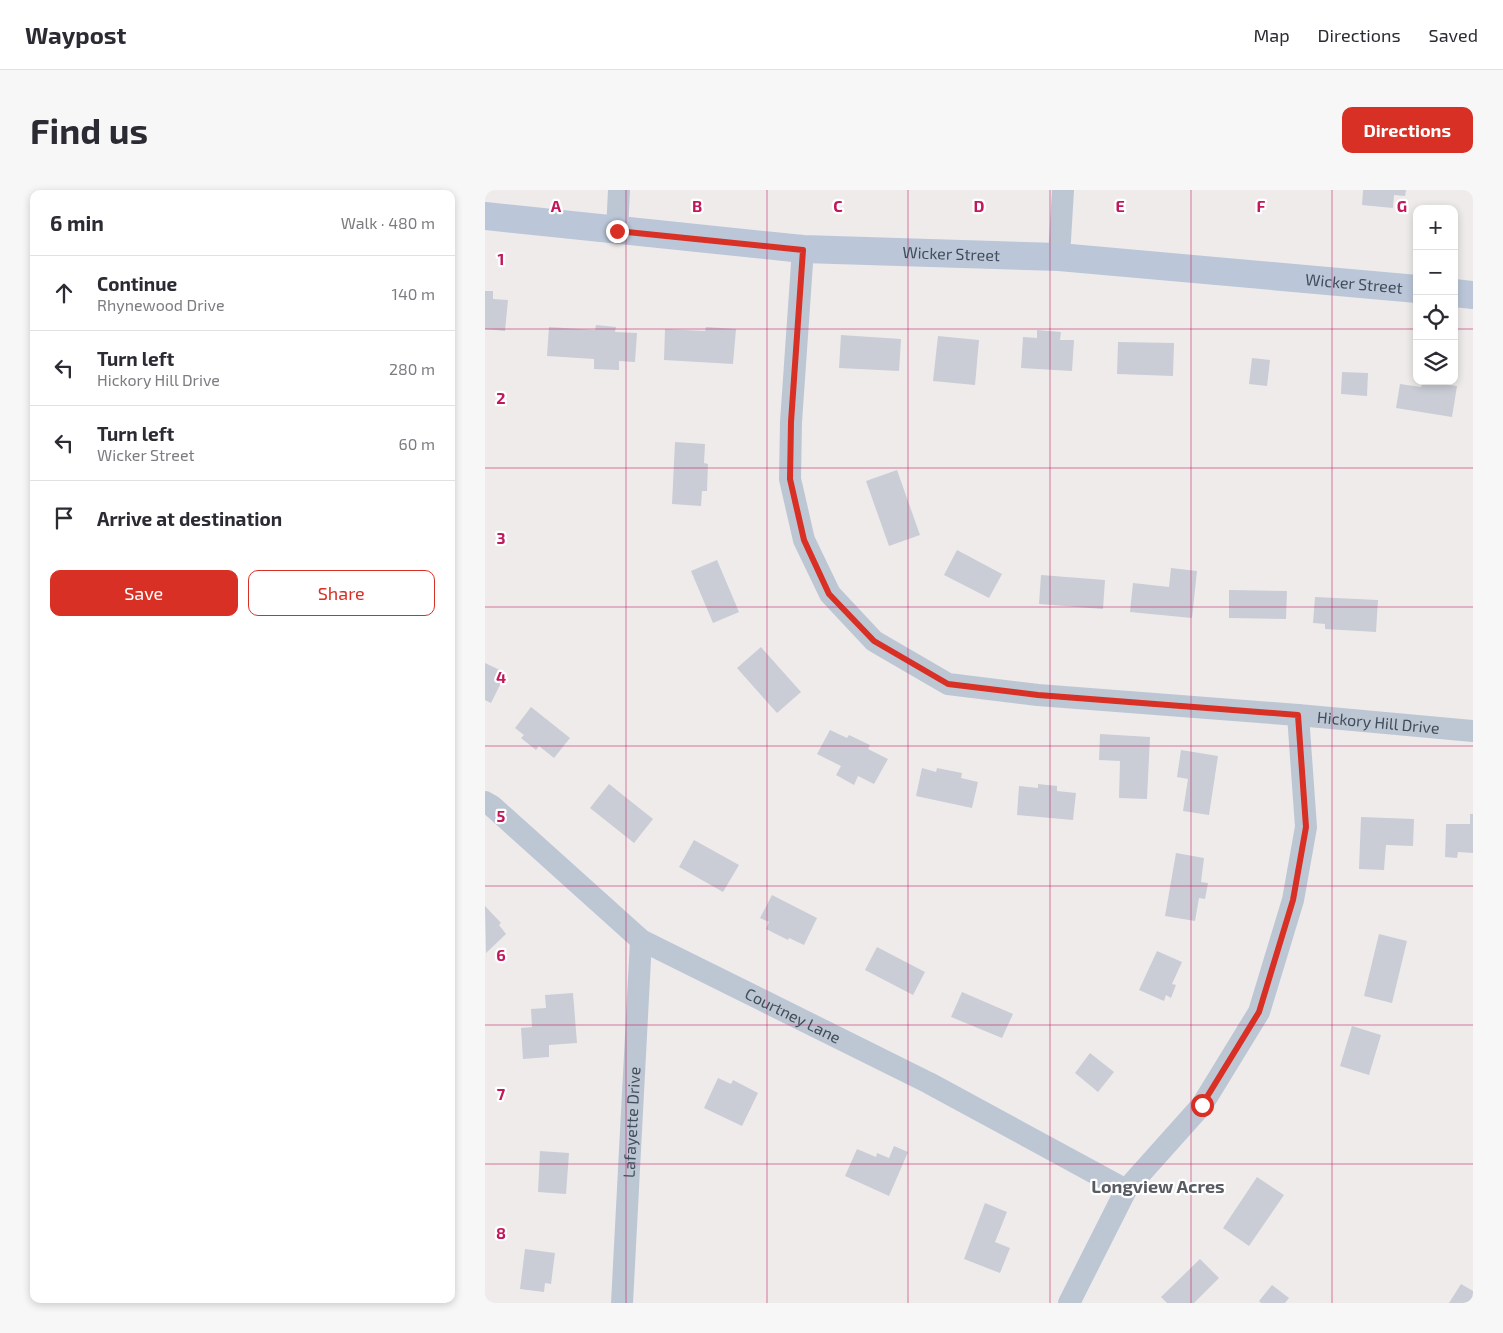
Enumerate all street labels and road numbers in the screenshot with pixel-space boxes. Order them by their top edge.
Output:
street label: Wicker Street [902,242,1000,264]
street label: Wicker Street [1305,269,1404,297]
street label: Hickory Hill Drive [1316,707,1440,737]
street label: Courtney Lane [742,983,844,1047]
street label: Lafayette Drive [619,1066,643,1178]

